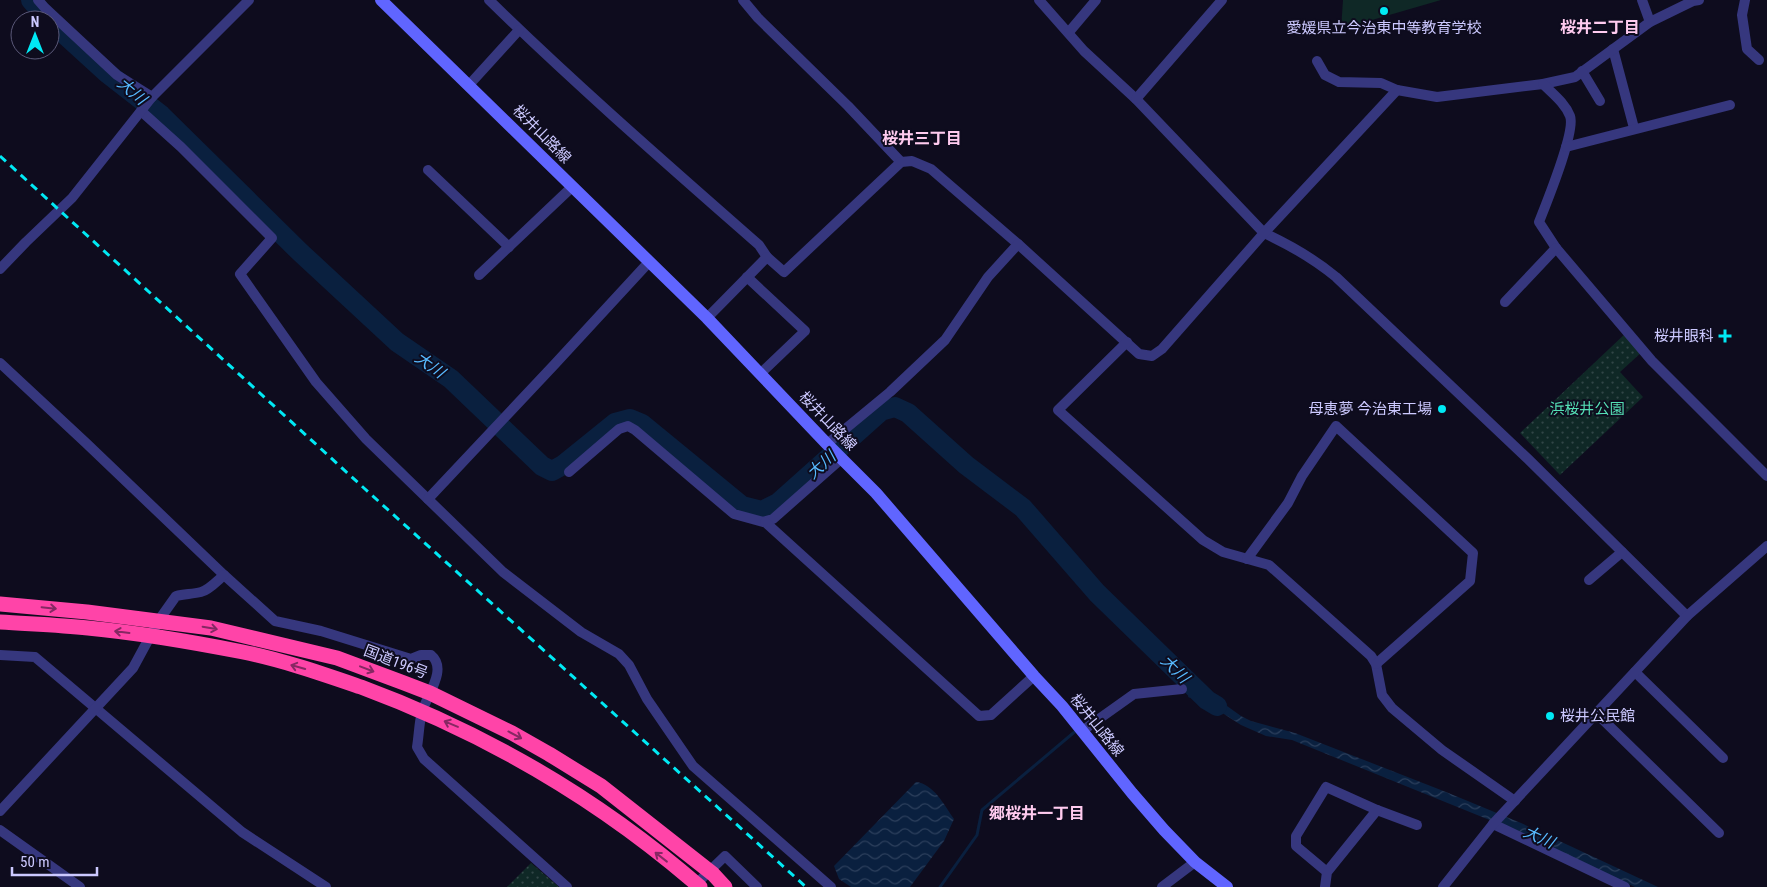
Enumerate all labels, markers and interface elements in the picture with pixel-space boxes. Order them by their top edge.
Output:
marker: 愛媛県立今治東中等教育学校 [1378,5,1390,17]
north arrow [10,10,60,60]
text: N [31,14,39,30]
district label: 桜井二丁目 [1560,18,1640,37]
place label: 愛媛県立今治東中等教育学校 [1286,19,1482,37]
water label: 大川 [114,73,152,110]
street label: 桜井山路線 [509,101,575,167]
district label: 桜井三丁目 [882,129,962,148]
place label: 桜井眼科 [1654,327,1714,345]
marker: 桜井眼科 [1718,329,1732,343]
water label: 大川 [411,348,450,383]
street label: 桜井山路線 [795,388,861,454]
place label: 母恵夢 今治東工場 [1309,400,1432,418]
park label: 浜桜井公園 [1549,400,1625,418]
marker: 母恵夢 今治東工場 [1436,403,1448,415]
water label: 大川 [803,446,841,483]
one-way arrow [40,603,56,613]
one-way arrow [201,623,217,633]
one-way arrow [114,627,130,637]
street label: 国道196号 [361,642,431,682]
water label: 大川 [1157,651,1195,688]
one-way arrow [291,661,307,671]
one-way arrow [359,665,374,674]
street label: 桜井山路線 [1066,690,1128,760]
place label: 桜井公民館 [1560,707,1635,725]
marker: 桜井公民館 [1544,710,1556,722]
one-way arrow [443,718,458,727]
one-way arrow [507,731,522,740]
district label: 郷桜井一丁目 [989,804,1085,823]
water label: 大川 [1521,822,1559,853]
scale bar [12,844,98,876]
one-way arrow [655,851,668,862]
text: 50 m [20,853,50,871]

